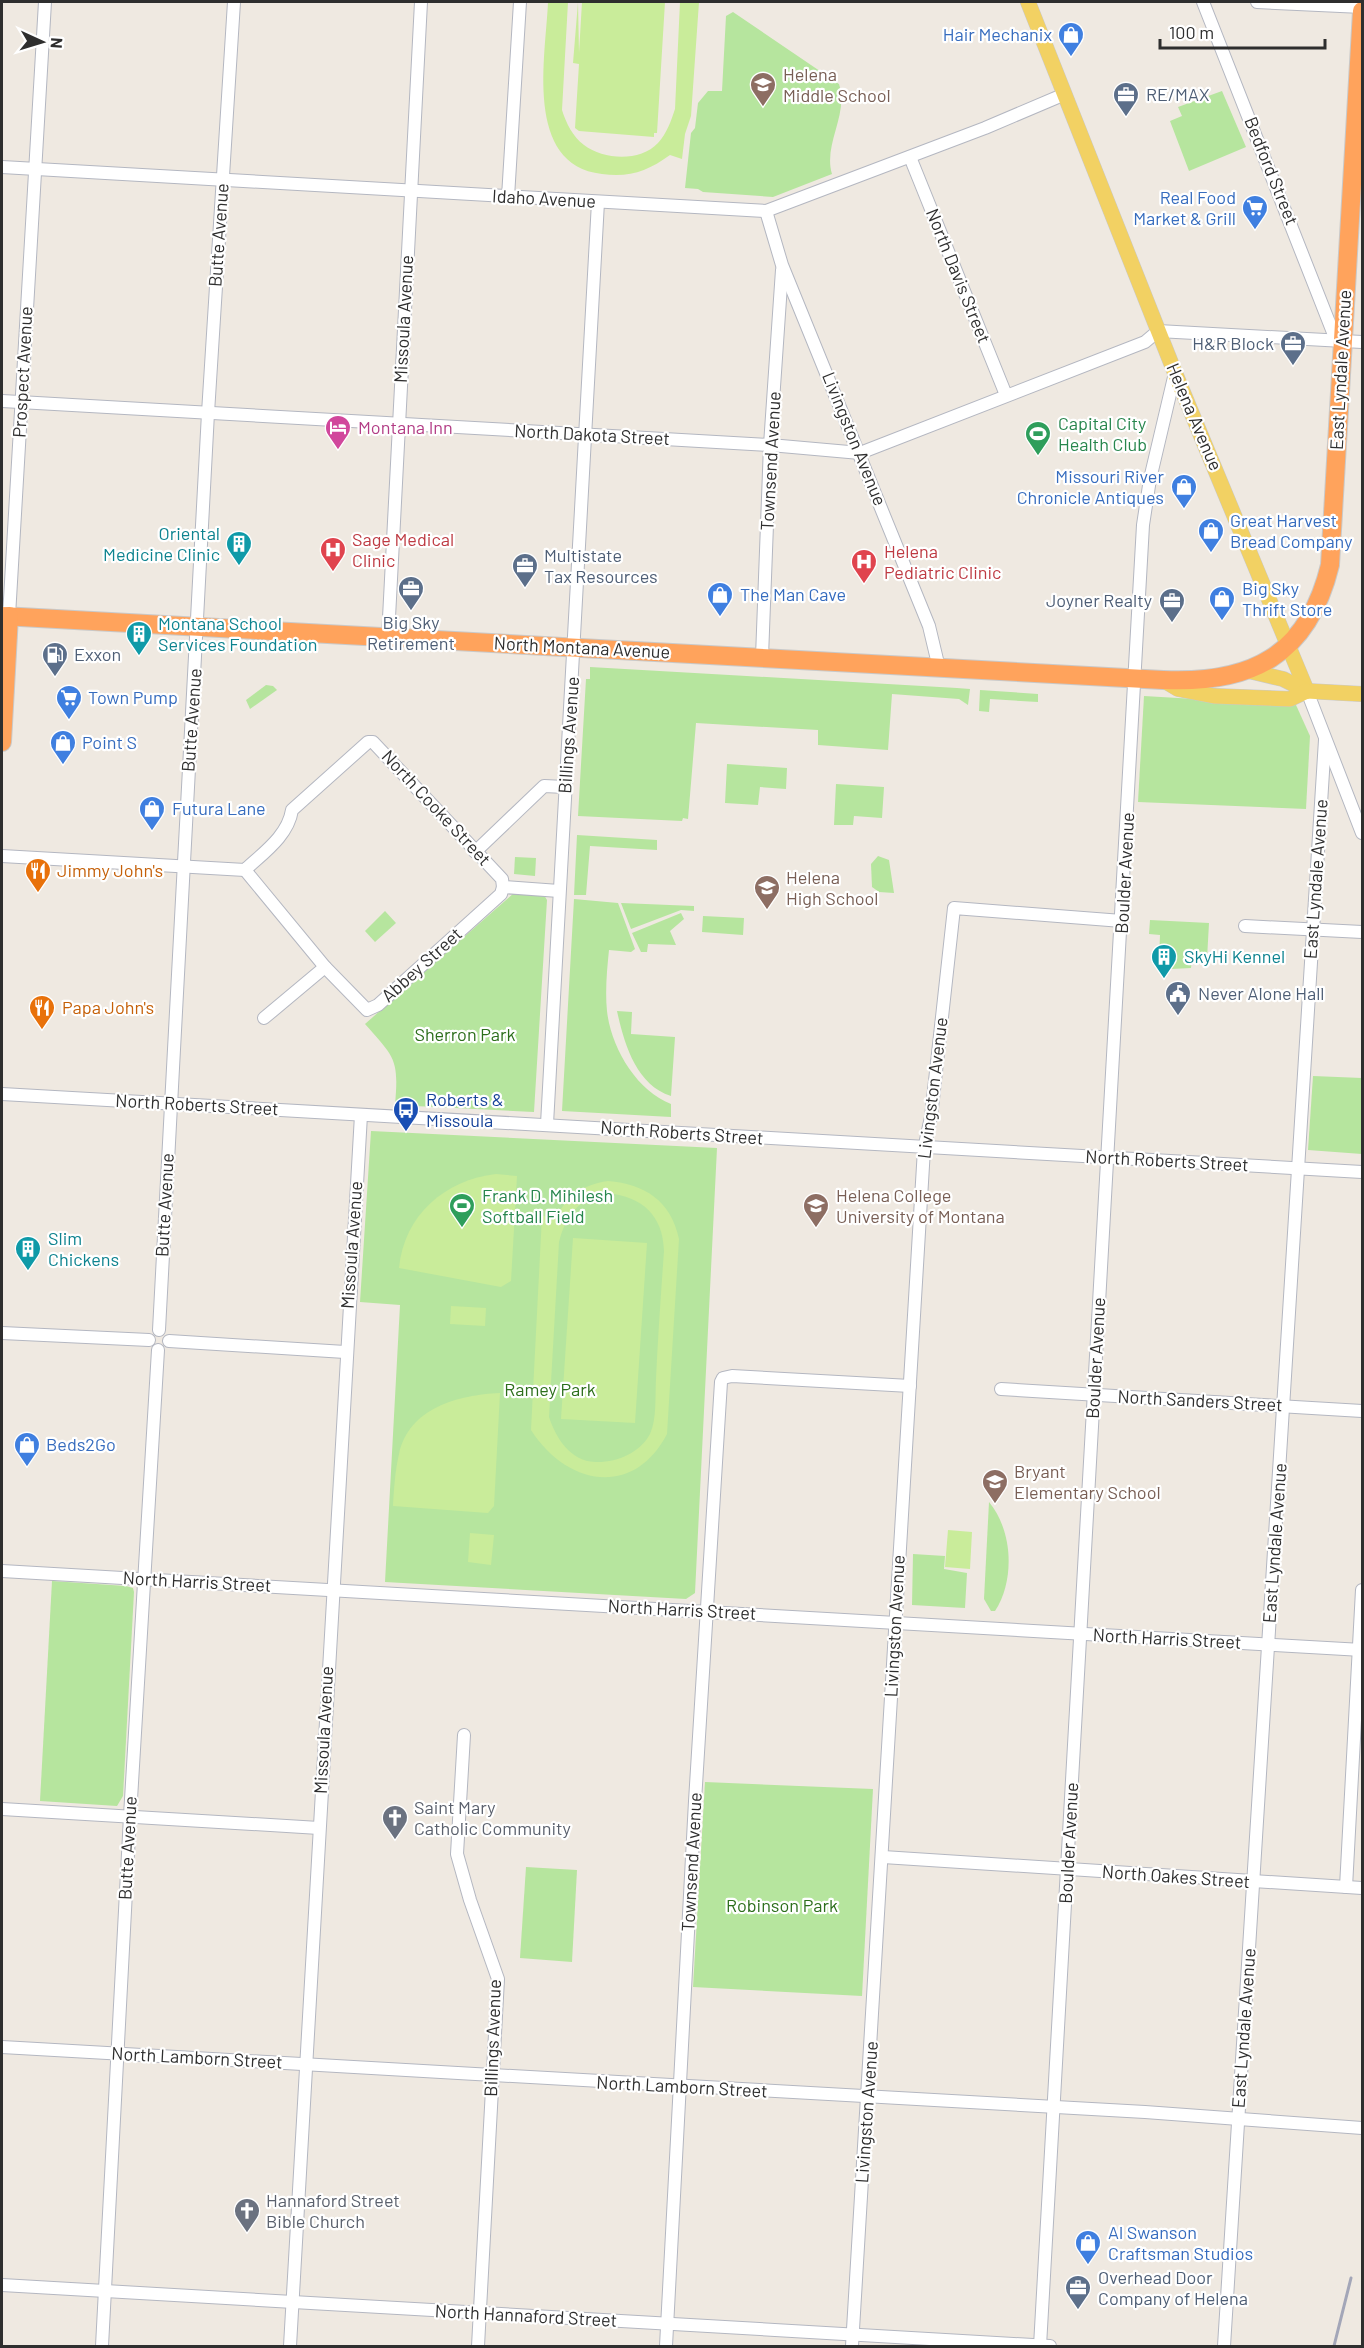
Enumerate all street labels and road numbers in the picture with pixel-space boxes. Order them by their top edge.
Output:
street label: Bedford Street [1240,113,1304,228]
street label: Butte Avenue [203,182,233,288]
street label: Idaho Avenue [492,184,597,212]
street label: North Davis Street [922,205,996,346]
street label: Missoula Avenue [389,254,417,383]
street label: East Lyndale Avenue [1325,289,1355,451]
street label: Prospect Avenue [8,306,36,438]
street label: Helena Avenue [1162,359,1227,474]
street label: Livingston Avenue [818,368,892,509]
street label: Townsend Avenue [755,391,785,531]
street label: North Dakota Street [514,419,670,449]
street label: North Montana Avenue [493,631,671,663]
street label: Butte Avenue [176,667,206,773]
street label: Billings Avenue [553,676,583,794]
street label: North Cooke Street [377,745,496,870]
street label: East Lyndale Avenue [1298,798,1332,960]
street label: Boulder Avenue [1110,812,1138,934]
street label: Abbey Street [376,922,466,1006]
street label: Livingston Avenue [912,1016,952,1160]
street label: North Roberts Street [115,1089,279,1119]
street label: North Roberts Street [600,1115,764,1149]
street label: North Roberts Street [1085,1145,1249,1175]
street label: Butte Avenue [150,1152,178,1257]
street label: Missoula Avenue [336,1180,366,1310]
street label: Boulder Avenue [1081,1297,1109,1419]
street label: North Sanders Street [1117,1385,1283,1415]
street label: East Lyndale Avenue [1257,1462,1291,1624]
street label: Livingston Avenue [879,1554,909,1698]
street label: North Harris Street [122,1566,272,1596]
street label: North Harris Street [607,1594,757,1624]
street label: North Harris Street [1092,1623,1242,1653]
street label: Missoula Avenue [309,1665,337,1794]
street label: Boulder Avenue [1054,1782,1082,1904]
street label: Townsend Avenue [676,1792,706,1932]
street label: Butte Avenue [113,1795,141,1900]
street label: North Oakes Street [1101,1860,1251,1892]
street label: East Lyndale Avenue [1226,1947,1260,2109]
street label: Billings Avenue [479,1979,505,2097]
street label: Livingston Avenue [850,2040,882,2184]
street label: North Lamborn Street [111,2042,283,2072]
street label: North Lamborn Street [596,2071,768,2101]
street label: North Hannaford Street [434,2299,618,2331]

